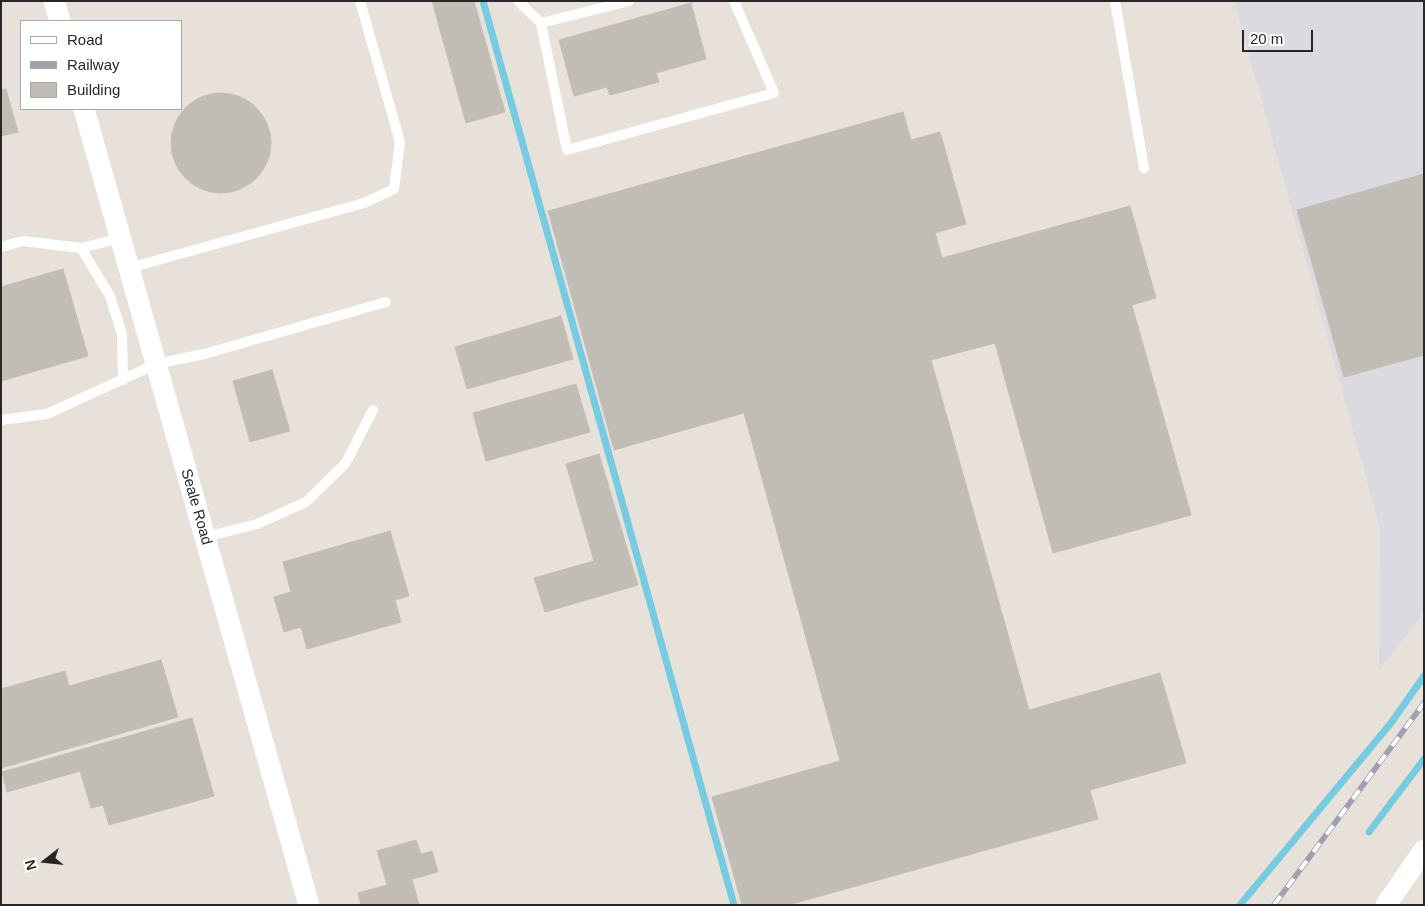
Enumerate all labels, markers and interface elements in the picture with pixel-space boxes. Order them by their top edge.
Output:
legend [20,20,182,110]
scale bar [1245,20,1316,52]
text: 20 m [1250,30,1283,47]
text: Road [67,31,103,48]
text: Railway [67,56,120,73]
text: Building [67,81,120,98]
street label: Seale Road [177,467,215,547]
north arrow [20,836,70,886]
text: N [21,858,40,872]

